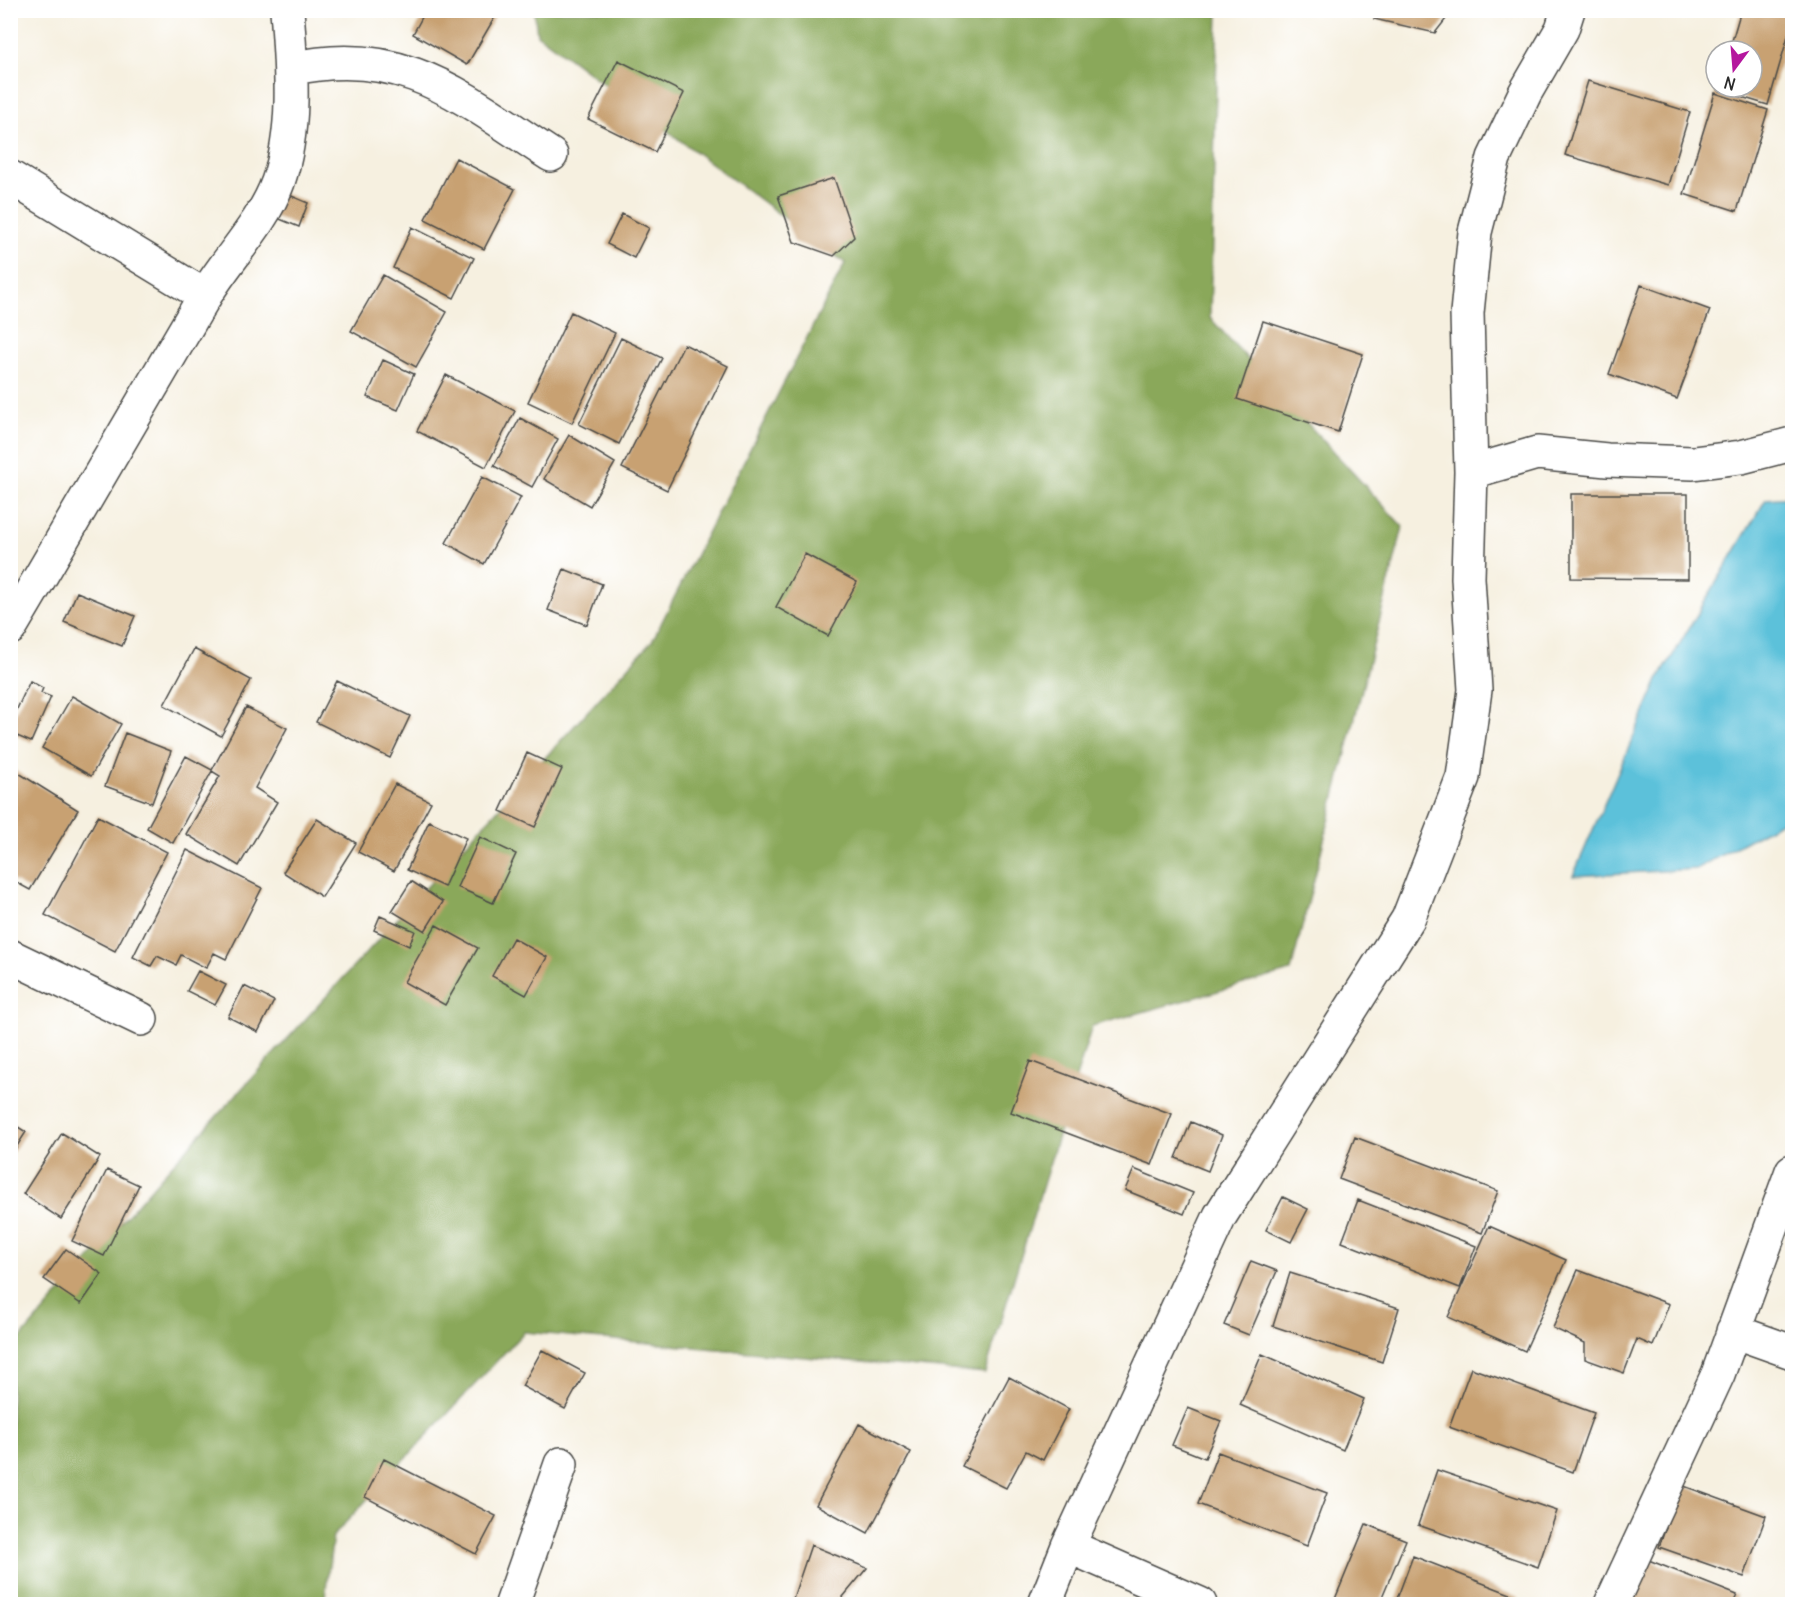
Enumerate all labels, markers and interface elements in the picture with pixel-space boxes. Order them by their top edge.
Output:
north arrow [1704,39,1764,99]
text: N [1722,72,1738,95]

